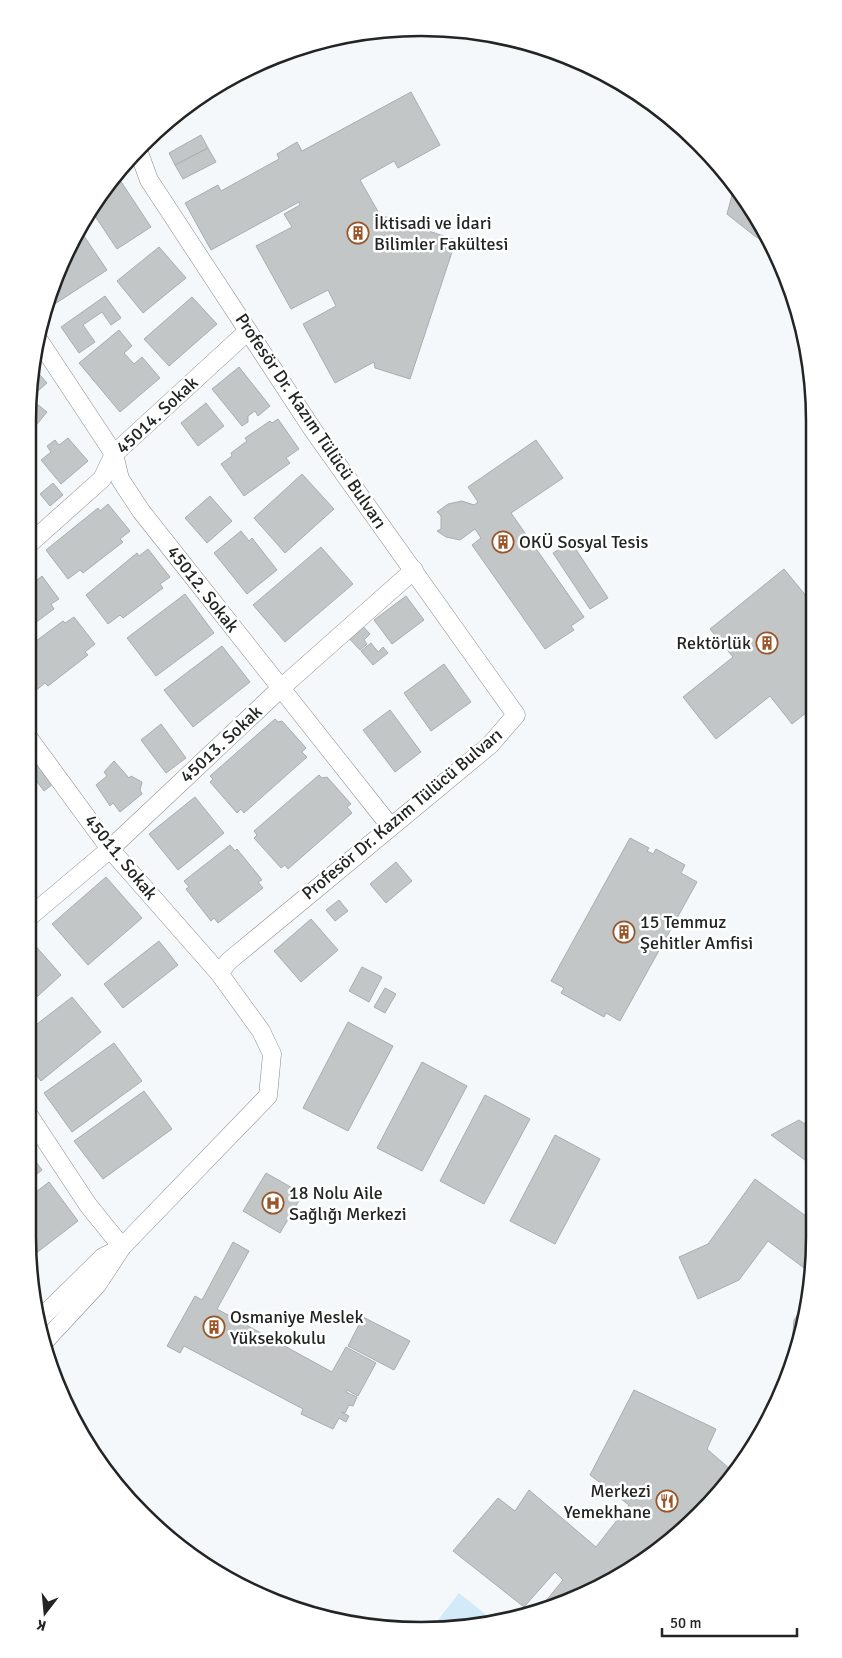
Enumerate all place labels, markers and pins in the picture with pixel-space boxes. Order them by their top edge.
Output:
place label: İktisadi ve İdari Bilimler Fakültesi [374,212,508,255]
building icon: İktisadi ve İdari Bilimler Fakültesi [346,221,370,245]
building icon: OKÜ Sosyal Tesis [491,530,515,554]
place label: OKÜ Sosyal Tesis [519,531,648,553]
building icon: Rektörlük [755,631,779,655]
place label: Rektörlük [676,632,751,654]
place label: 15 Temmuz Şehitler Amfisi [640,911,753,954]
building icon: 15 Temmuz Şehitler Amfisi [612,920,636,944]
place label: 18 Nolu Aile Sağlığı Merkezi [289,1182,407,1225]
hospital icon: 18 Nolu Aile Sağlığı Merkezi [261,1191,285,1215]
place label: Osmaniye Meslek Yüksekokulu [230,1306,363,1349]
building icon: Osmaniye Meslek Yüksekokulu [202,1315,226,1339]
place label: Merkezi Yemekhane [564,1480,651,1523]
restaurant icon: Merkezi Yemekhane [655,1489,679,1513]

